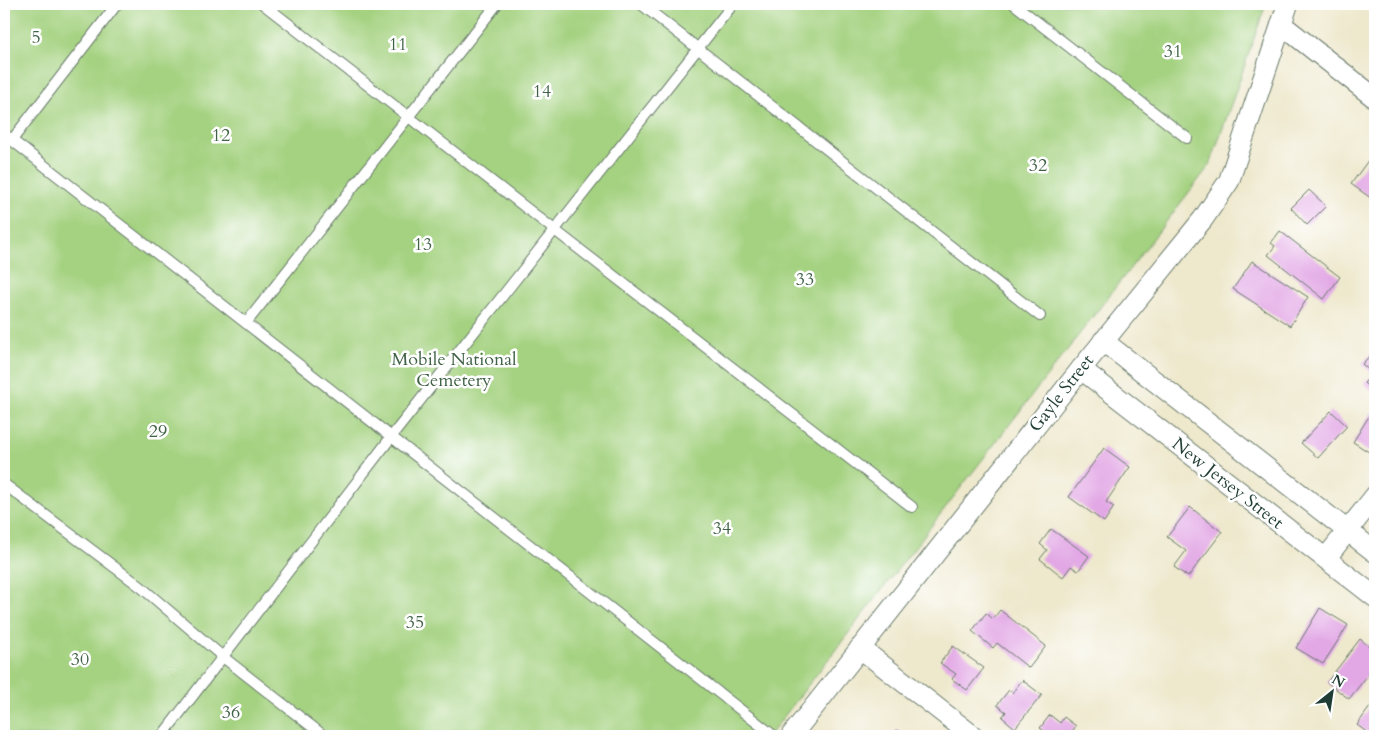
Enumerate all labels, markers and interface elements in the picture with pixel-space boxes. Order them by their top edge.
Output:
park label: 5 [31,25,41,50]
park label: 11 [389,32,407,57]
park label: 31 [1164,39,1182,64]
park label: 14 [533,79,551,104]
park label: 12 [212,123,230,148]
park label: 32 [1029,153,1047,178]
park label: 13 [414,232,432,257]
park label: 33 [796,267,814,292]
park label: Mobile National Cemetery [391,347,517,393]
street label: Gayle Street [1023,349,1100,437]
park label: 29 [149,419,167,444]
street label: New Jersey Street [1167,432,1289,535]
park label: 34 [713,516,731,541]
park label: 35 [406,610,424,635]
park label: 30 [71,647,89,672]
north arrow [1306,668,1356,718]
text: N [1328,670,1348,692]
park label: 36 [222,700,240,725]

